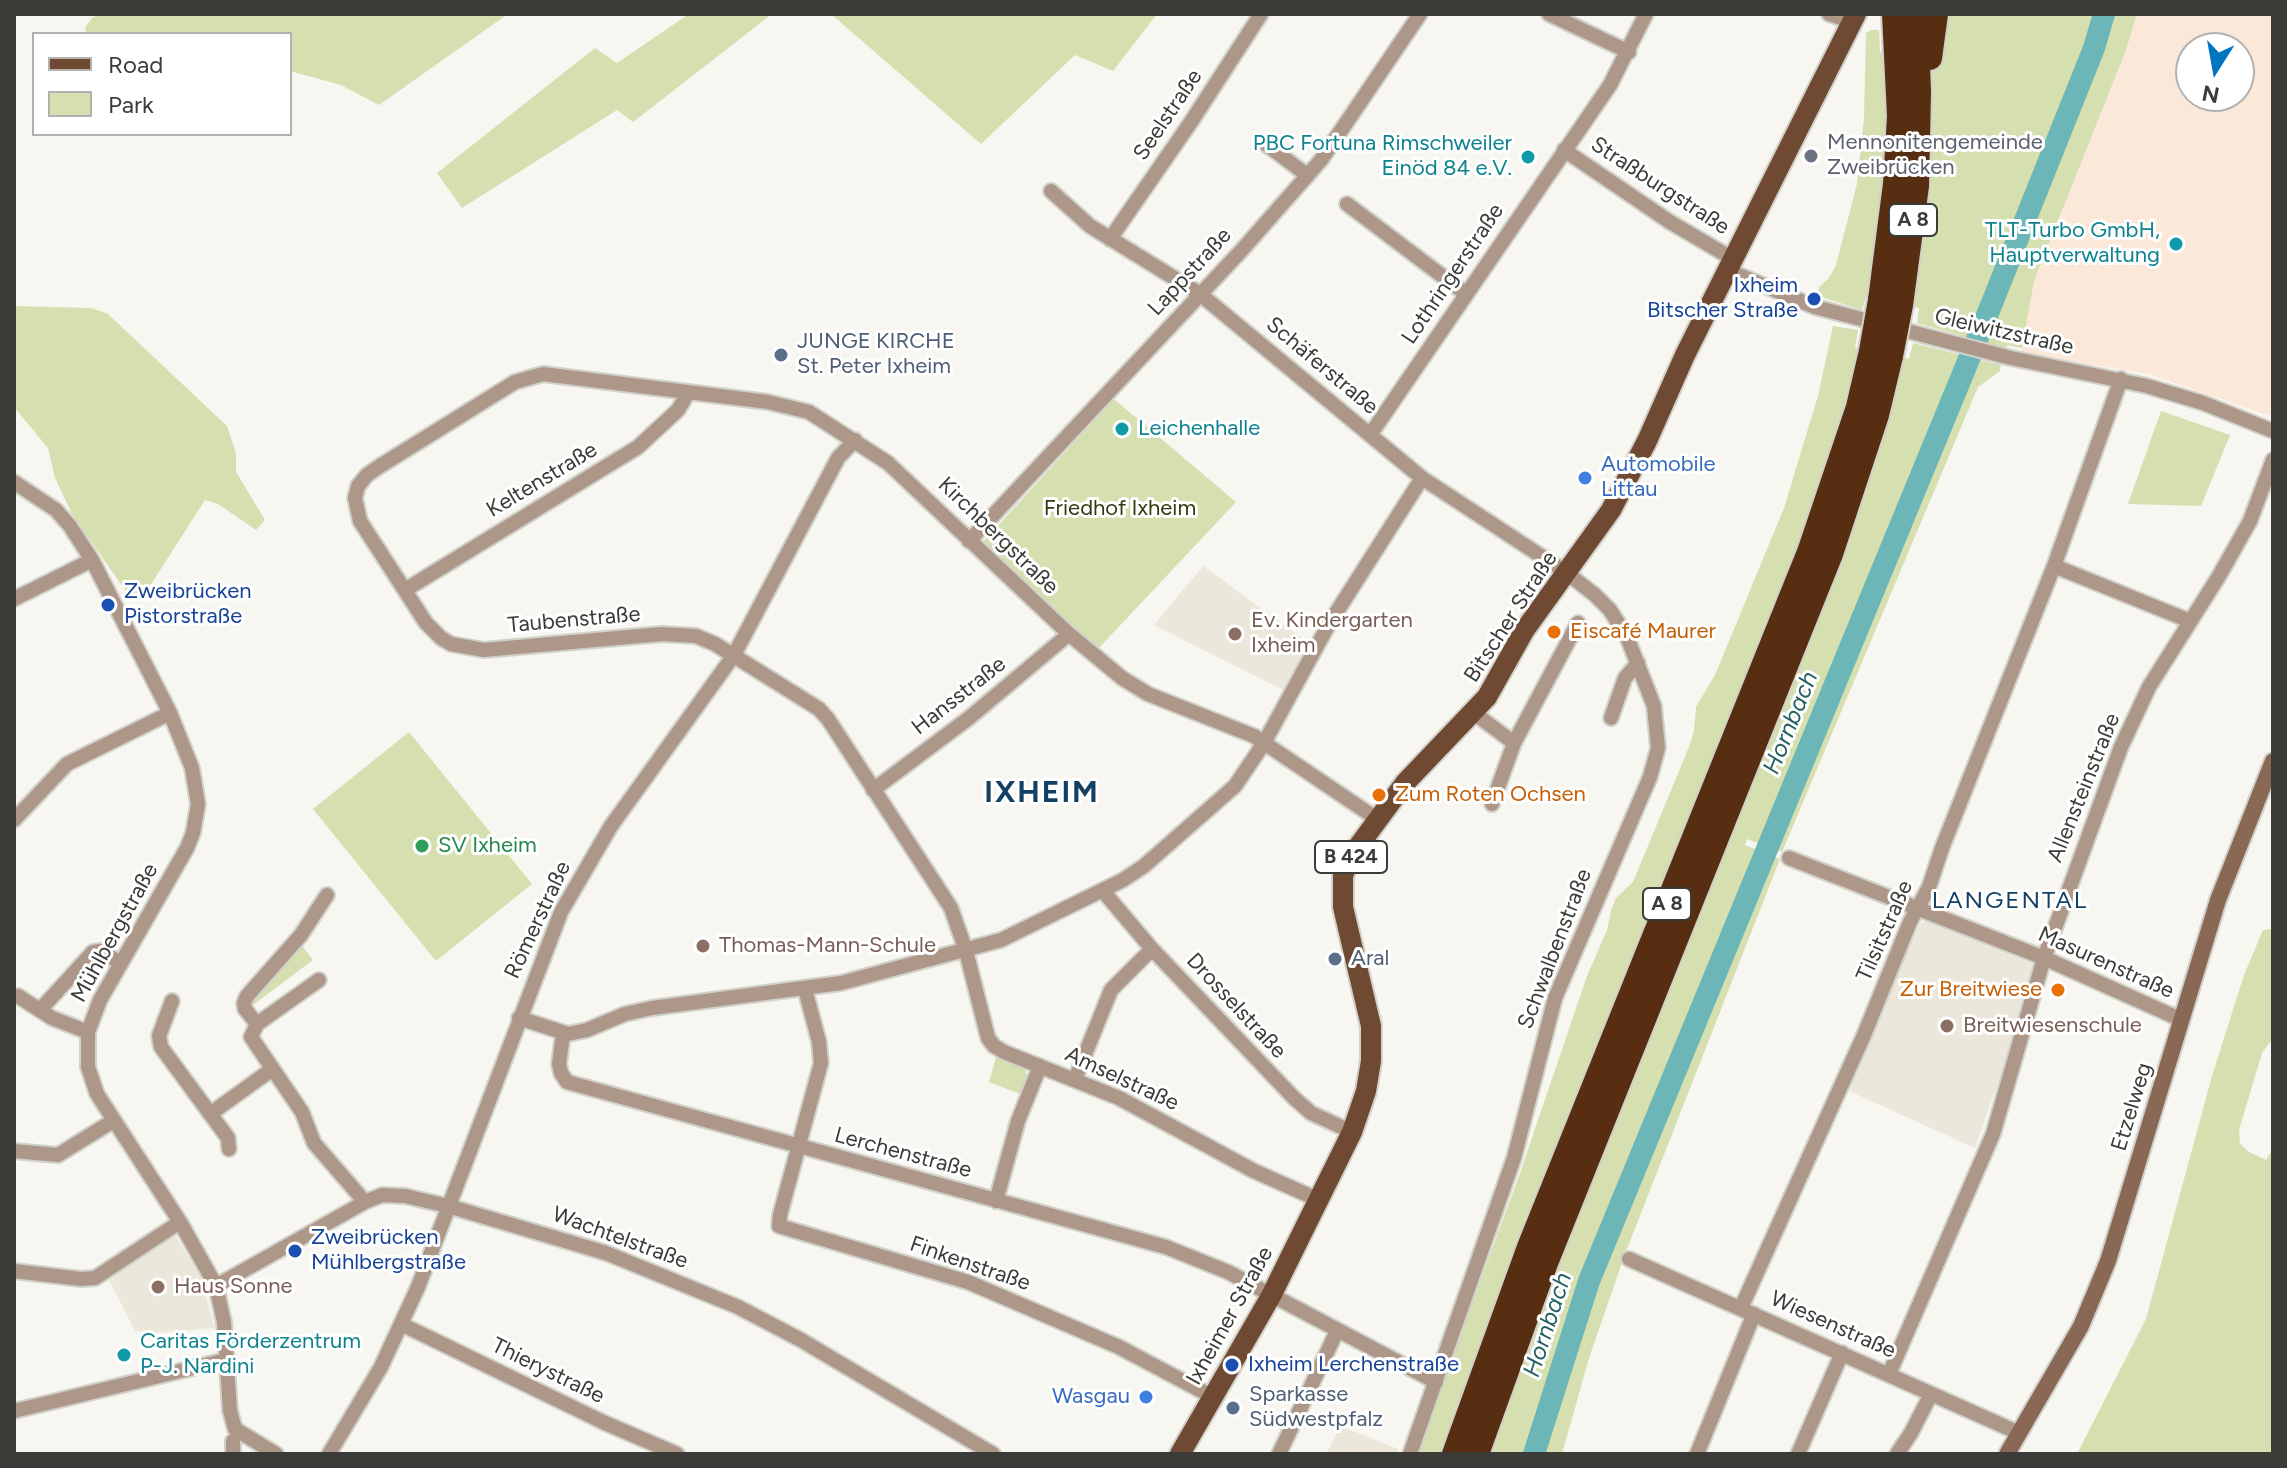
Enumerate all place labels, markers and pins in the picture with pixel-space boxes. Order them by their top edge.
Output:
place label: Mennonitengemeinde Zweibrücken [1827,130,2043,182]
place label: PBC Fortuna Rimschweiler Einöd 84 e.V. [1253,131,1512,182]
marker: Mennonitengemeinde Zweibrücken [1802,147,1820,165]
marker: PBC Fortuna Rimschweiler Einöd 84 e.V. [1519,148,1537,166]
place label: TLT-Turbo GmbH, Hauptverwaltung [1985,218,2160,270]
marker: TLT-Turbo GmbH, Hauptverwaltung [2167,235,2185,253]
place label: Ixheim Bitscher Straße [1647,273,1798,324]
marker: Ixheim Bitscher Straße [1805,290,1823,308]
place label: JUNGE KIRCHE St. Peter Ixheim [797,329,955,380]
marker: JUNGE KIRCHE St. Peter Ixheim [772,346,790,364]
place label: Leichenhalle [1138,416,1260,442]
marker: Leichenhalle [1113,420,1131,438]
place label: Automobile Littau [1601,452,1716,504]
marker: Automobile Littau [1576,469,1594,487]
place label: Zweibrücken Pistorstraße [124,579,251,630]
marker: Zweibrücken Pistorstraße [99,596,117,614]
place label: Ev. Kindergarten Ixheim [1251,608,1413,660]
place label: Eiscafé Maurer [1570,619,1716,645]
marker: Eiscafé Maurer [1545,623,1563,641]
marker: Ev. Kindergarten Ixheim [1226,625,1244,643]
place label: Zum Roten Ochsen [1395,782,1586,808]
marker: Zum Roten Ochsen [1370,786,1388,804]
place label: SV Ixheim [438,833,537,859]
marker: SV Ixheim [413,837,431,855]
place label: Thomas-Mann-Schule [719,933,936,959]
marker: Thomas-Mann-Schule [694,937,712,955]
place label: Aral [1351,946,1389,972]
marker: Aral [1326,950,1344,968]
place label: Zur Breitwiese [1900,977,2042,1003]
marker: Zur Breitwiese [2049,981,2067,999]
place label: Breitwiesenschule [1963,1013,2142,1039]
marker: Breitwiesenschule [1938,1017,1956,1035]
place label: Zweibrücken Mühlbergstraße [311,1225,466,1276]
marker: Zweibrücken Mühlbergstraße [286,1242,304,1260]
place label: Haus Sonne [174,1274,293,1300]
marker: Haus Sonne [149,1278,167,1296]
place label: Caritas Förderzentrum P-J. Nardini [140,1329,361,1380]
marker: Caritas Förderzentrum P-J. Nardini [115,1346,133,1364]
place label: Ixheim Lerchenstraße [1248,1352,1459,1378]
marker: Ixheim Lerchenstraße [1223,1356,1241,1374]
place label: Sparkasse Südwestpfalz [1249,1382,1383,1434]
place label: Wasgau [1052,1384,1130,1410]
marker: Wasgau [1137,1388,1155,1406]
marker: Sparkasse Südwestpfalz [1224,1399,1242,1417]

